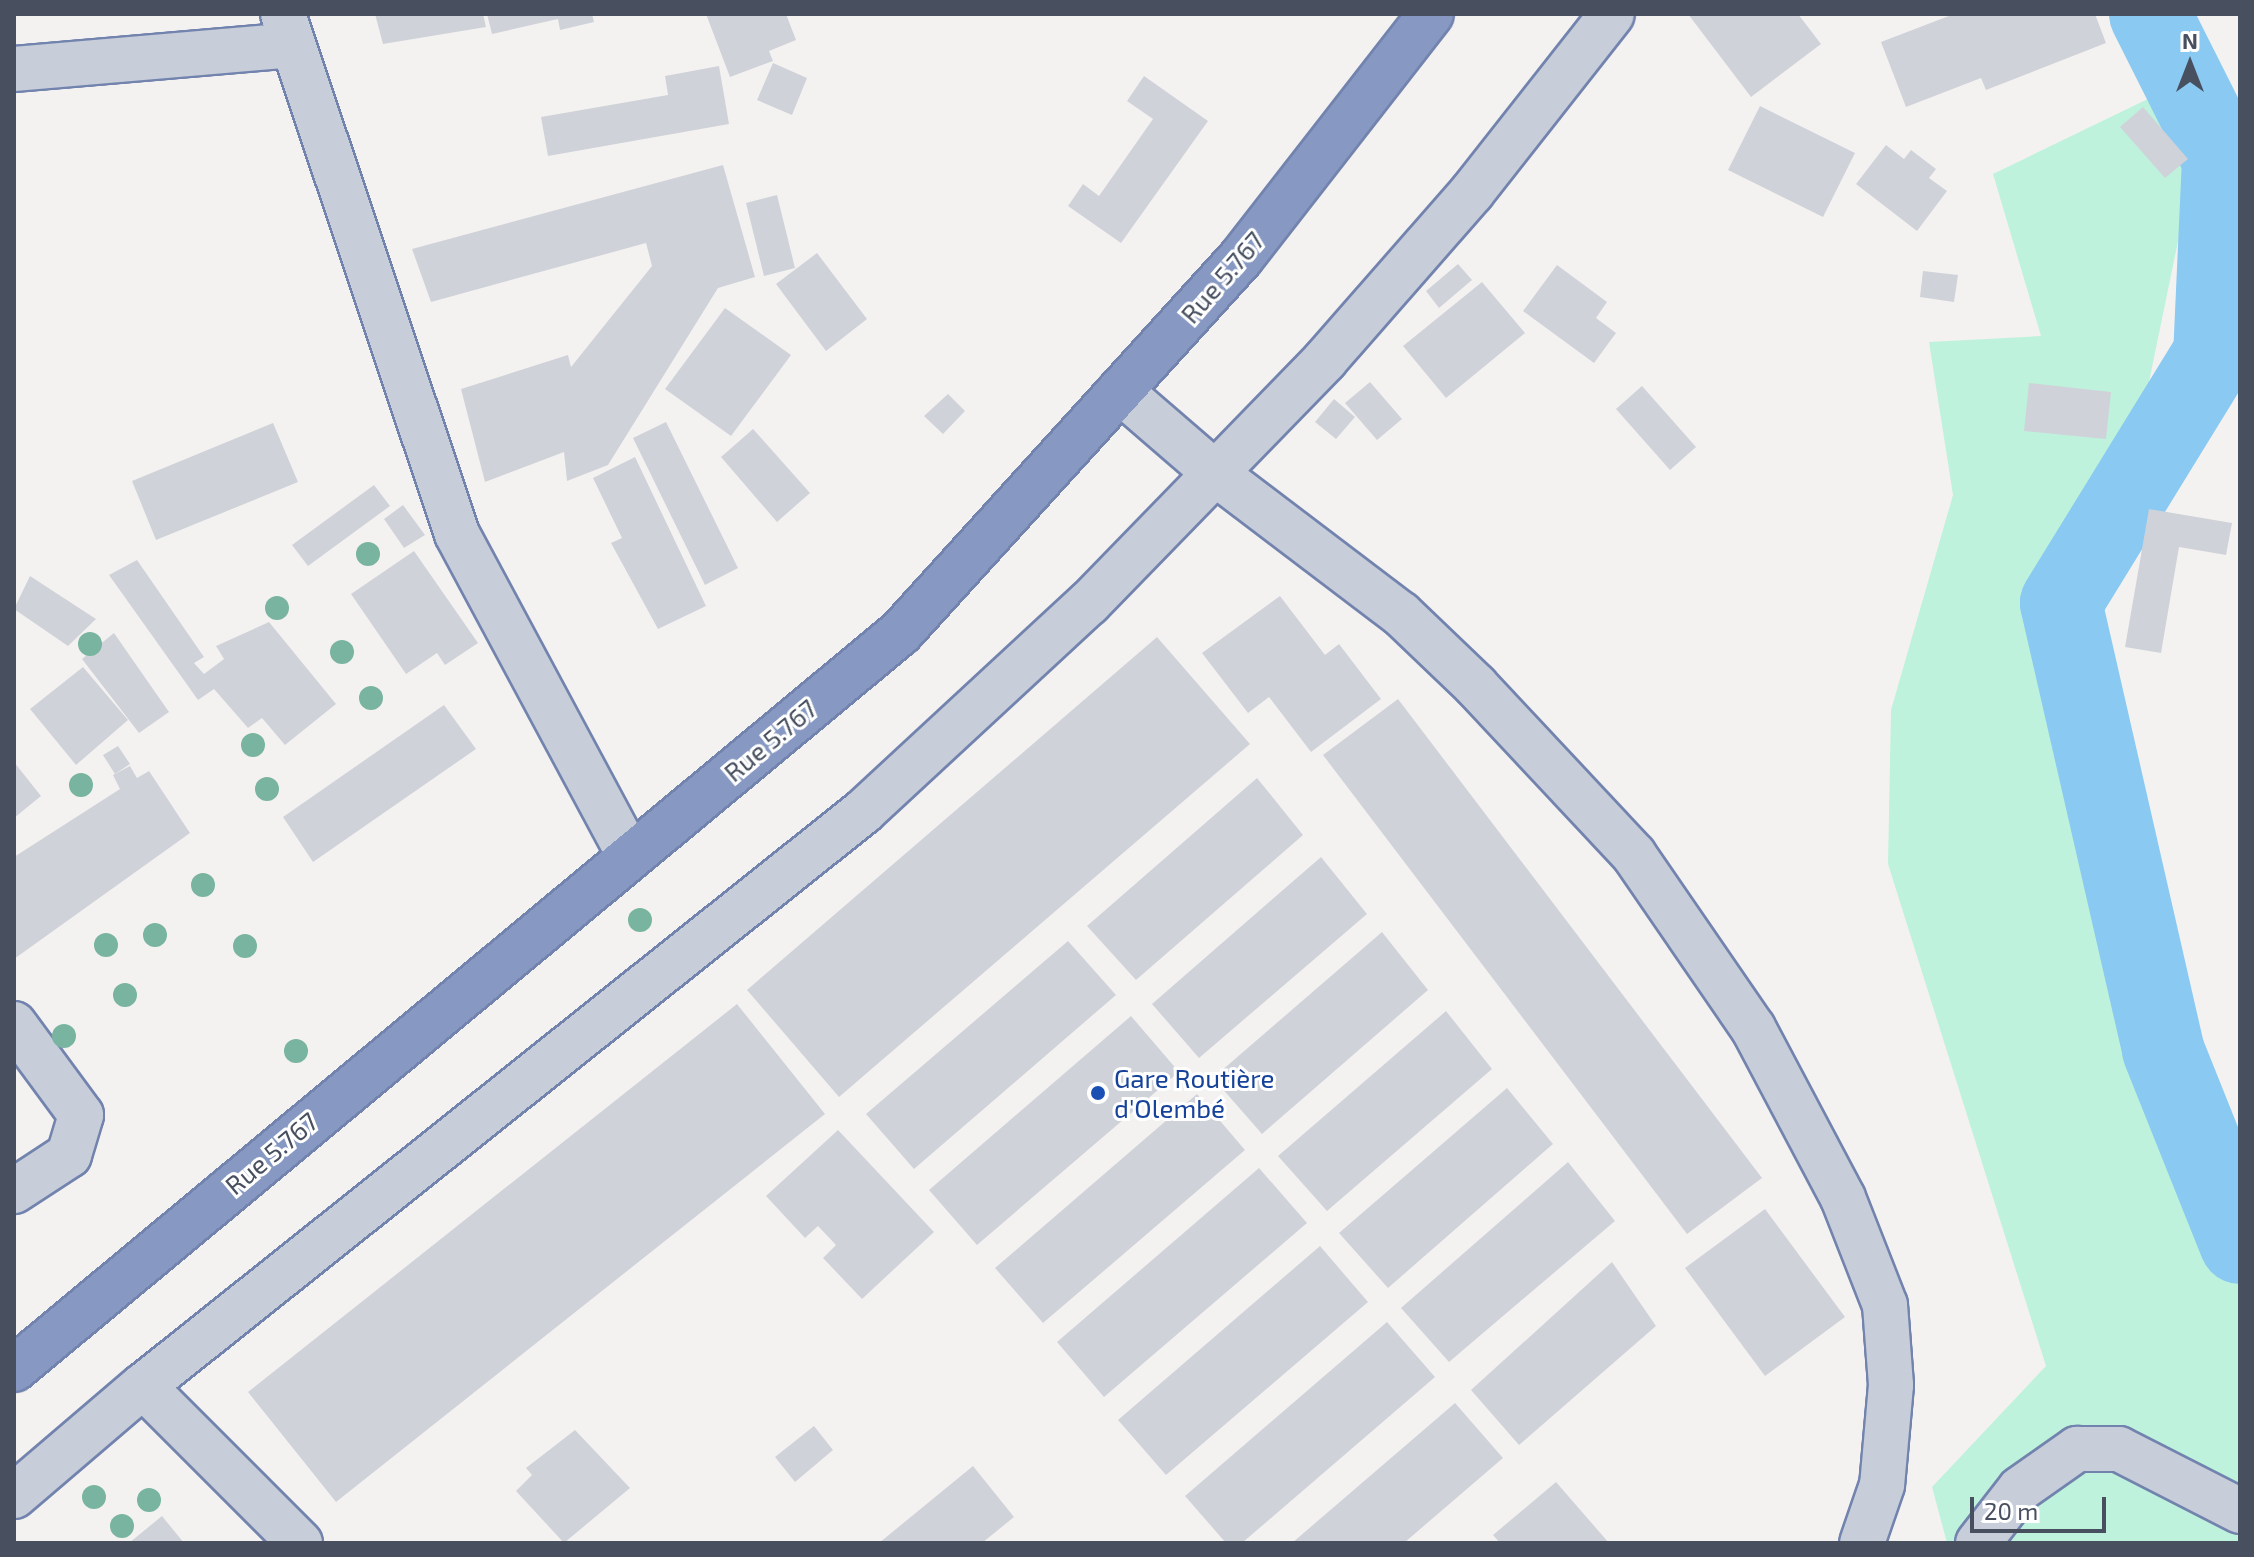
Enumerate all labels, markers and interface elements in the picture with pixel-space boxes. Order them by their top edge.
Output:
north arrow [2150,24,2230,104]
text: N [2182,27,2198,53]
street label: Rue 5.767 [1174,225,1270,329]
street label: Rue 5.767 [717,692,823,788]
place label: Gare Routière d'Olembé [1114,1062,1274,1124]
marker: Gare Routière d'Olembé [1089,1084,1107,1102]
street label: Rue 5.767 [218,1105,324,1201]
scale bar [1974,1481,2110,1531]
text: 20 m [1984,1496,2038,1525]

